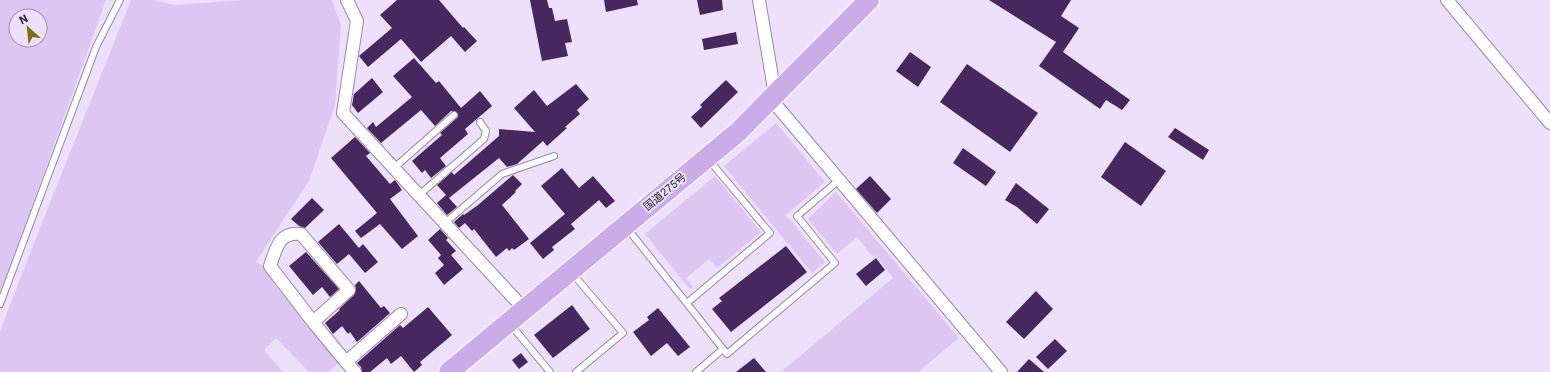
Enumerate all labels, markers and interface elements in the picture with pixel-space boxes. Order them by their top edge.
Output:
north arrow [8,8,48,48]
text: N [17,12,30,27]
street label: 国道275号 [641,170,689,214]

